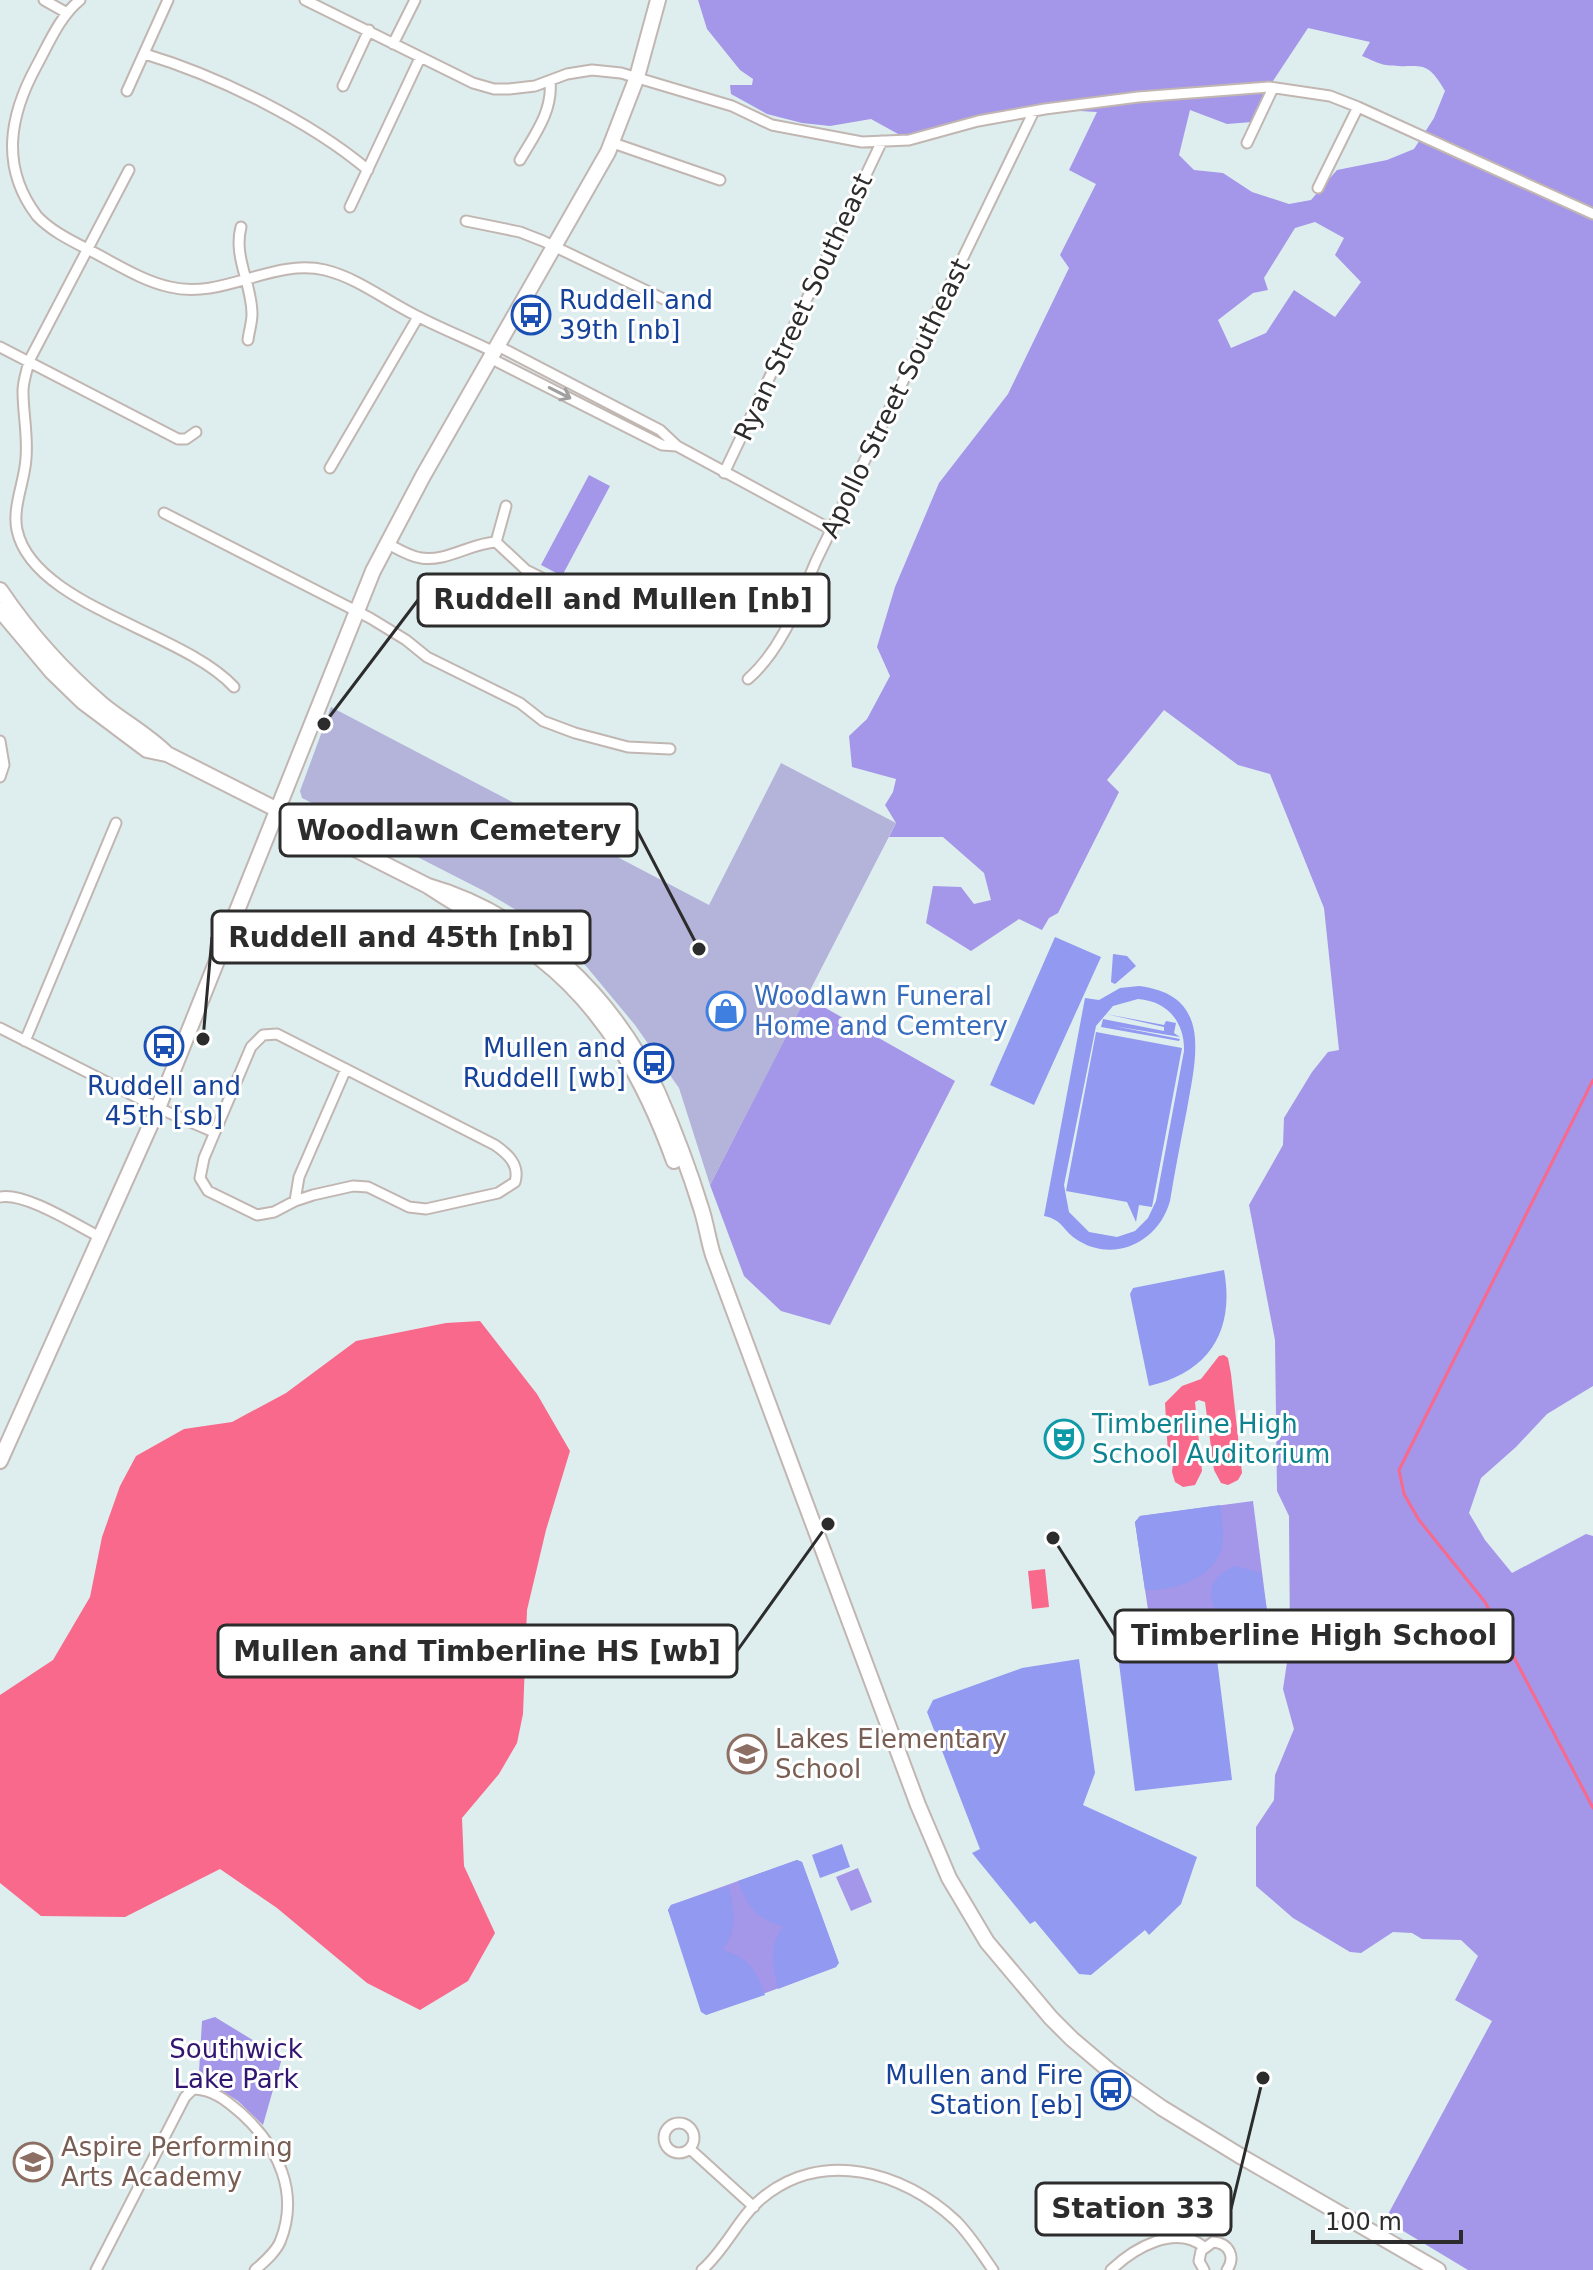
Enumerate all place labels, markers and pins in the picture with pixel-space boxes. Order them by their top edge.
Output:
place label: Ruddell and 39th [nb] [559,285,713,345]
bus stop icon: Ruddell and 39th [nb] [510,294,552,336]
callout: Ruddell and Mullen [nb] [418,574,829,626]
callout: Woodlawn Cemetery [280,804,637,856]
callout: Ruddell and 45th [nb] [212,911,590,963]
place label: Woodlawn Funeral Home and Cemtery [754,981,1008,1041]
shop icon: Woodlawn Funeral Home and Cemtery [705,990,747,1032]
bus stop icon: Ruddell and 45th [sb] [143,1025,185,1067]
place label: Mullen and Ruddell [wb] [463,1033,626,1093]
bus stop icon: Mullen and Ruddell [wb] [633,1042,675,1084]
place label: Ruddell and 45th [sb] [87,1071,241,1131]
place label: Timberline High School Auditorium [1091,1409,1330,1469]
theatre icon: Timberline High School Auditorium [1043,1418,1085,1460]
callout: Timberline High School [1115,1610,1513,1662]
callout: Mullen and Timberline HS [wb] [218,1625,737,1677]
place label: Lakes Elementary School [775,1724,1007,1784]
school or university icon: Lakes Elementary School [726,1733,768,1775]
place label: Mullen and Fire Station [eb] [885,2060,1083,2120]
bus stop icon: Mullen and Fire Station [eb] [1090,2069,1132,2111]
place label: Aspire Performing Arts Academy [61,2132,293,2192]
school or university icon: Aspire Performing Arts Academy [12,2141,54,2183]
callout: Station 33 [1036,2183,1231,2235]

